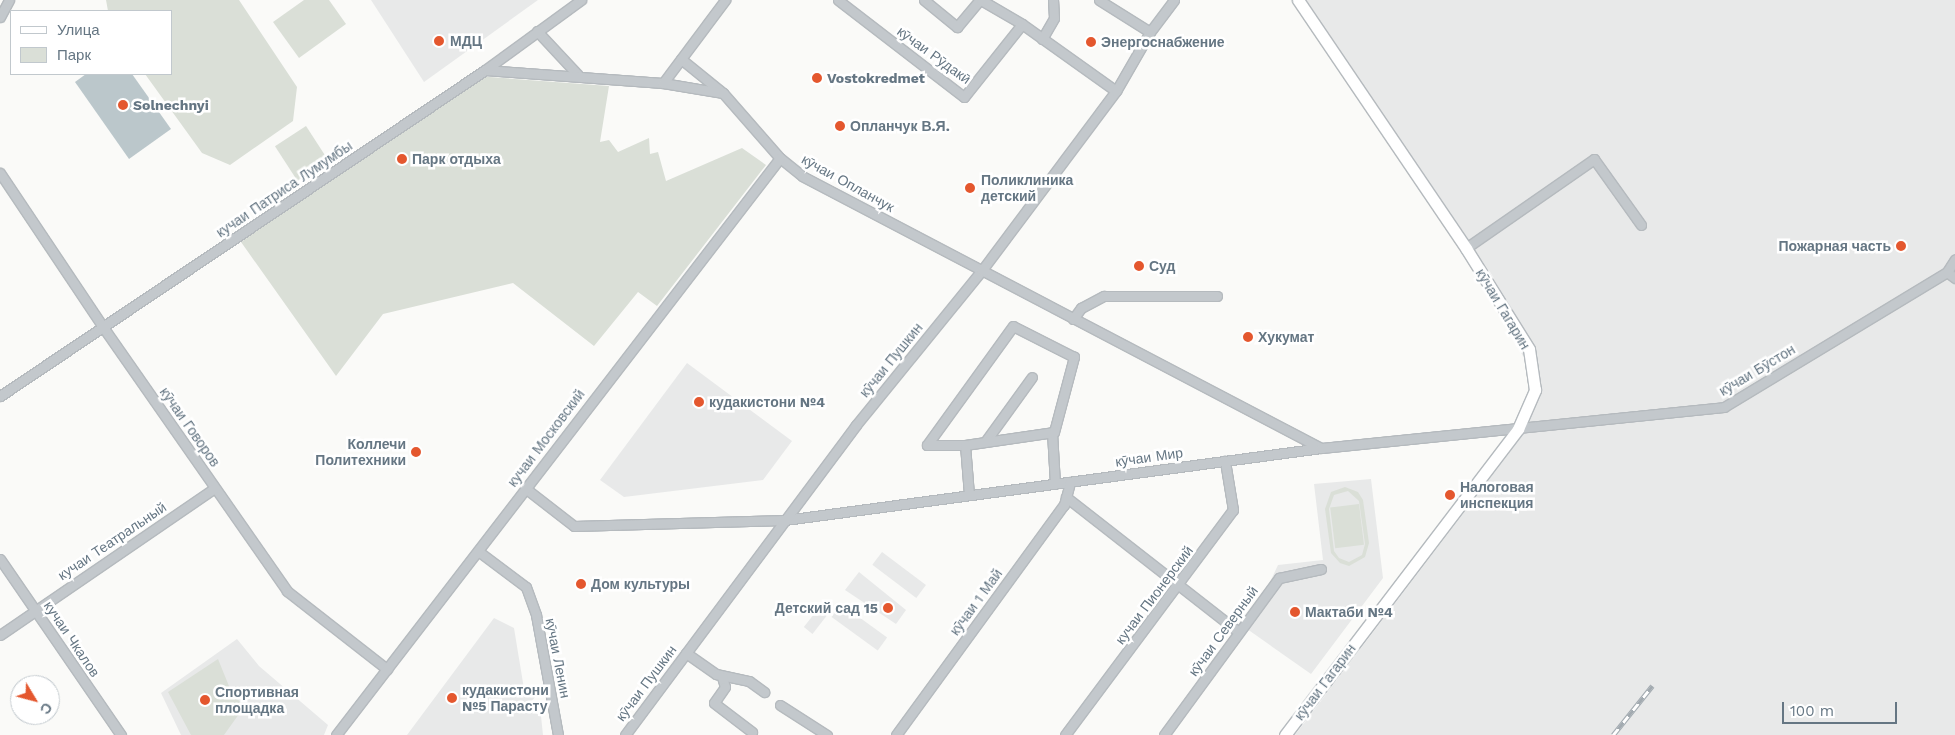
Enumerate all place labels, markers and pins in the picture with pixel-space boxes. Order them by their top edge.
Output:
place label: МДЦ [450,33,482,49]
marker: МДЦ [432,34,446,48]
place label: Энергоснабжение [1101,34,1225,50]
marker: Энергоснабжение [1085,36,1097,48]
place label: Vostokredmet [827,70,925,86]
marker: Vostokredmet [811,72,823,84]
place label: Solnechnyi [133,97,209,113]
marker: Solnechnyi [117,99,129,111]
place label: Опланчук В.Я. [850,118,950,134]
marker: Опланчук В.Я. [834,120,846,132]
place label: Парк отдыха [412,151,501,167]
marker: Парк отдыха [396,153,408,165]
place label: Поликлиника детский [981,172,1073,204]
marker: Поликлиника детский [963,181,977,195]
place label: Пожарная часть [1779,238,1891,254]
marker: Пожарная часть [1895,240,1907,252]
place label: Суд [1149,258,1175,274]
marker: Суд [1133,260,1145,272]
place label: Хукумат [1258,329,1314,345]
marker: Хукумат [1242,331,1254,343]
place label: кудакистони №4 [709,394,825,410]
marker: кудакистони №4 [693,396,705,408]
place label: Коллечи Политехники [315,436,406,468]
marker: Коллечи Политехники [410,446,422,458]
place label: Налоговая инспекция [1460,479,1534,512]
marker: Налоговая инспекция [1444,489,1456,501]
place label: Дом культуры [591,576,690,592]
marker: Дом культуры [575,578,587,590]
place label: Детский сад 15 [775,600,878,616]
marker: Детский сад 15 [882,602,894,614]
place label: Мактаби №4 [1305,604,1393,620]
marker: Мактаби №4 [1289,606,1301,618]
place label: кудакистони №5 Парасту [462,682,549,714]
place label: Спортивная площадка [215,684,299,716]
marker: кудакистони №5 Парасту [446,692,458,704]
marker: Спортивная площадка [199,694,211,706]

